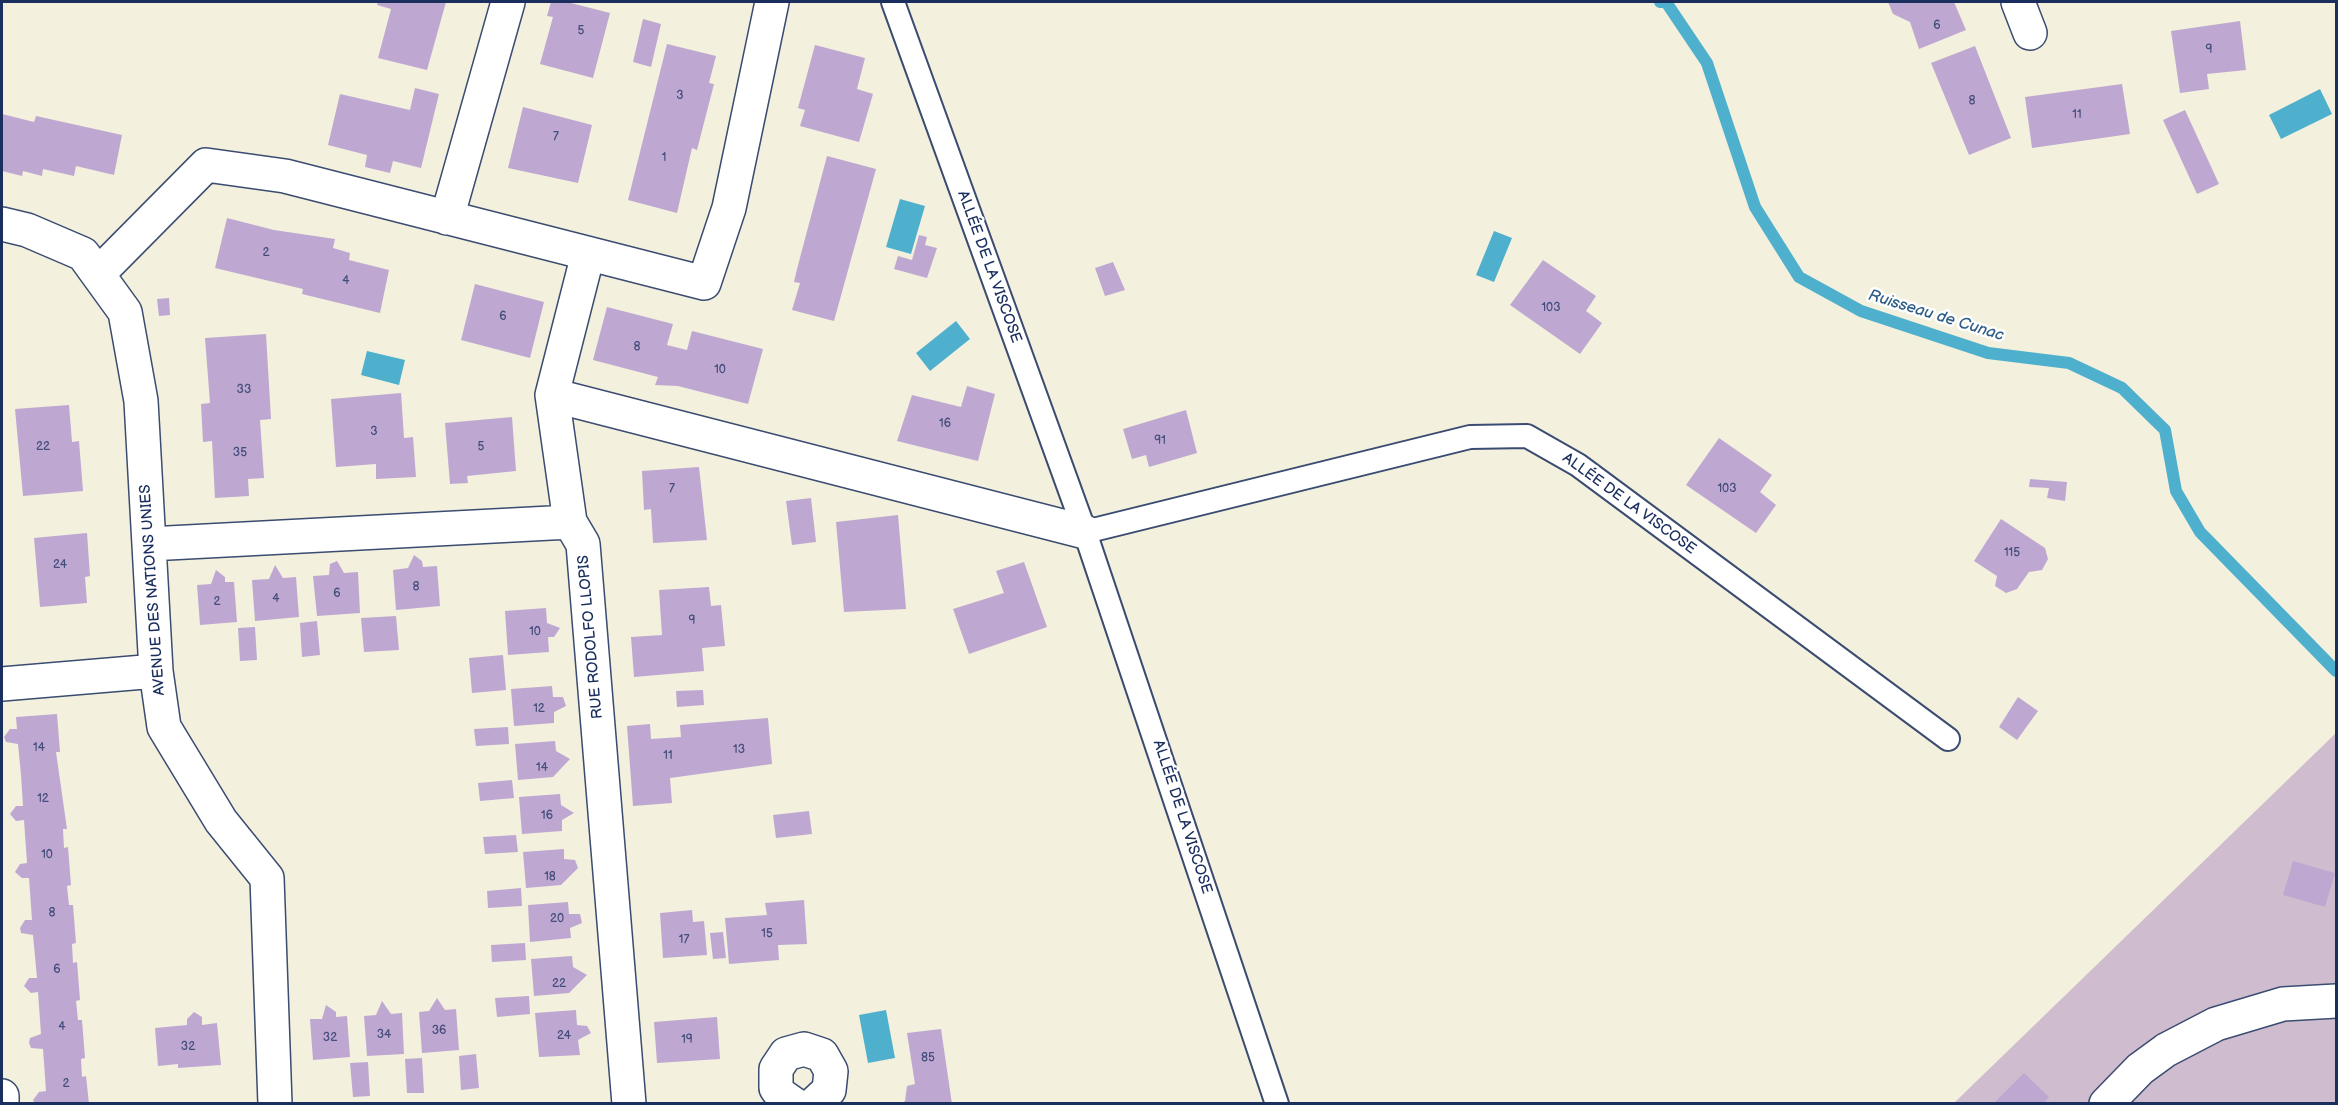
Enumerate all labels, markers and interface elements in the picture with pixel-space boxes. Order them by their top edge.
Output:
house number: 6 [1933,19,1941,33]
house number: 5 [578,24,584,38]
house number: 9 [2206,43,2212,57]
house number: 3 [676,89,684,103]
house number: 8 [1969,94,1975,108]
house number: 11 [2072,108,2082,122]
house number: 7 [553,130,559,144]
house number: 1 [662,151,666,165]
street label: ALLÉE DE LA VISCOSE [953,188,1025,346]
house number: 2 [262,246,270,260]
house number: 4 [342,274,350,288]
water label: Ruisseau de Cunac [1866,286,2006,346]
house number: 103 [1541,301,1561,315]
house number: 6 [499,310,507,324]
house number: 8 [634,340,640,354]
house number: 10 [714,363,726,377]
house number: 33 [237,383,251,397]
house number: 16 [939,417,951,431]
house number: 3 [370,425,378,439]
house number: 91 [1154,434,1166,448]
house number: 22 [36,440,50,454]
house number: 5 [478,440,484,454]
house number: 35 [233,446,247,460]
street label: ALLÉE DE LA VISCOSE [1559,450,1699,558]
house number: 7 [669,482,675,496]
house number: 103 [1717,482,1737,496]
street label: AVENUE DES NATIONS UNIES [137,484,169,696]
house number: 115 [2004,546,2020,560]
street label: RUE RODOLFO LLOPIS [575,554,607,720]
house number: 24 [53,558,67,572]
house number: 8 [413,580,419,594]
house number: 6 [333,587,341,601]
house number: 4 [272,592,280,606]
house number: 2 [213,595,221,609]
house number: 9 [689,614,695,628]
house number: 10 [529,625,541,639]
house number: 12 [533,702,545,716]
street label: ALLÉE DE LA VISCOSE [1149,738,1215,896]
house number: 14 [33,741,45,755]
house number: 13 [733,743,745,757]
house number: 11 [663,749,673,763]
house number: 14 [536,761,548,775]
house number: 12 [37,792,49,806]
house number: 16 [541,809,553,823]
house number: 10 [41,848,53,862]
house number: 18 [544,870,556,884]
house number: 8 [49,906,55,920]
house number: 20 [550,912,564,926]
house number: 15 [761,927,773,941]
house number: 17 [679,933,689,947]
house number: 6 [53,963,61,977]
house number: 22 [552,977,566,991]
house number: 4 [58,1020,66,1034]
house number: 36 [432,1024,446,1038]
house number: 34 [377,1028,391,1042]
house number: 24 [557,1029,571,1043]
house number: 32 [323,1031,337,1045]
house number: 19 [681,1033,693,1047]
house number: 32 [181,1040,195,1054]
house number: 85 [921,1051,935,1065]
house number: 2 [62,1077,70,1091]

